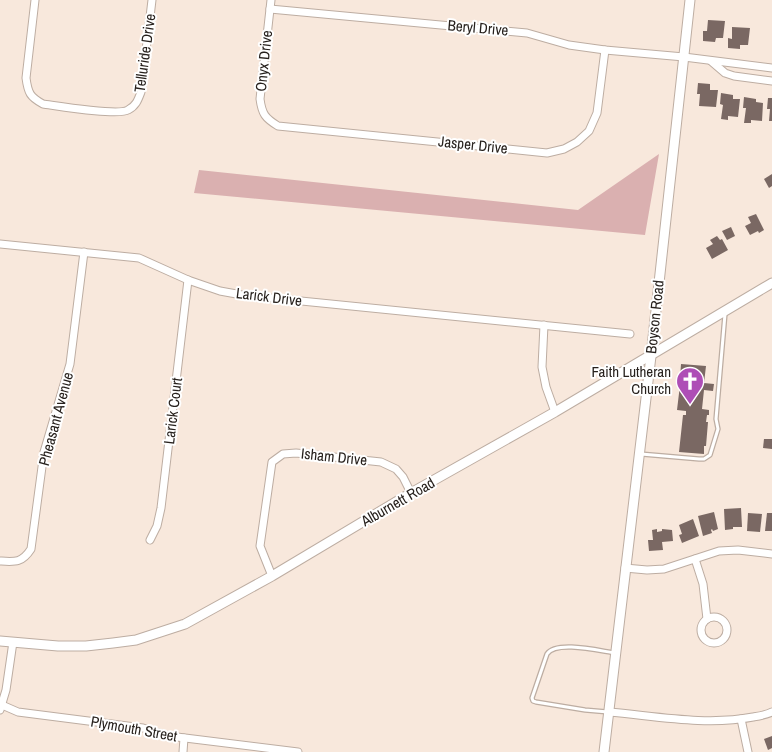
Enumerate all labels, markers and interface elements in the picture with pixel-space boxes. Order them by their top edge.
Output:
street label: Telluride Drive [129,12,160,94]
street label: Beryl Drive [447,14,509,41]
street label: Onyx Drive [250,29,277,93]
street label: Jasper Drive [437,130,509,159]
street label: Boyson Road [640,279,669,355]
street label: Larick Drive [235,282,303,311]
place label: Faith Lutheran Church [592,361,671,399]
church icon: Faith Lutheran Church [675,366,705,405]
street label: Pheasant Avenue [33,370,78,468]
street label: Larick Court [158,376,187,445]
street label: Isham Drive [300,443,368,470]
street label: Alburnett Road [356,472,439,532]
street label: Plymouth Street [89,711,180,747]

